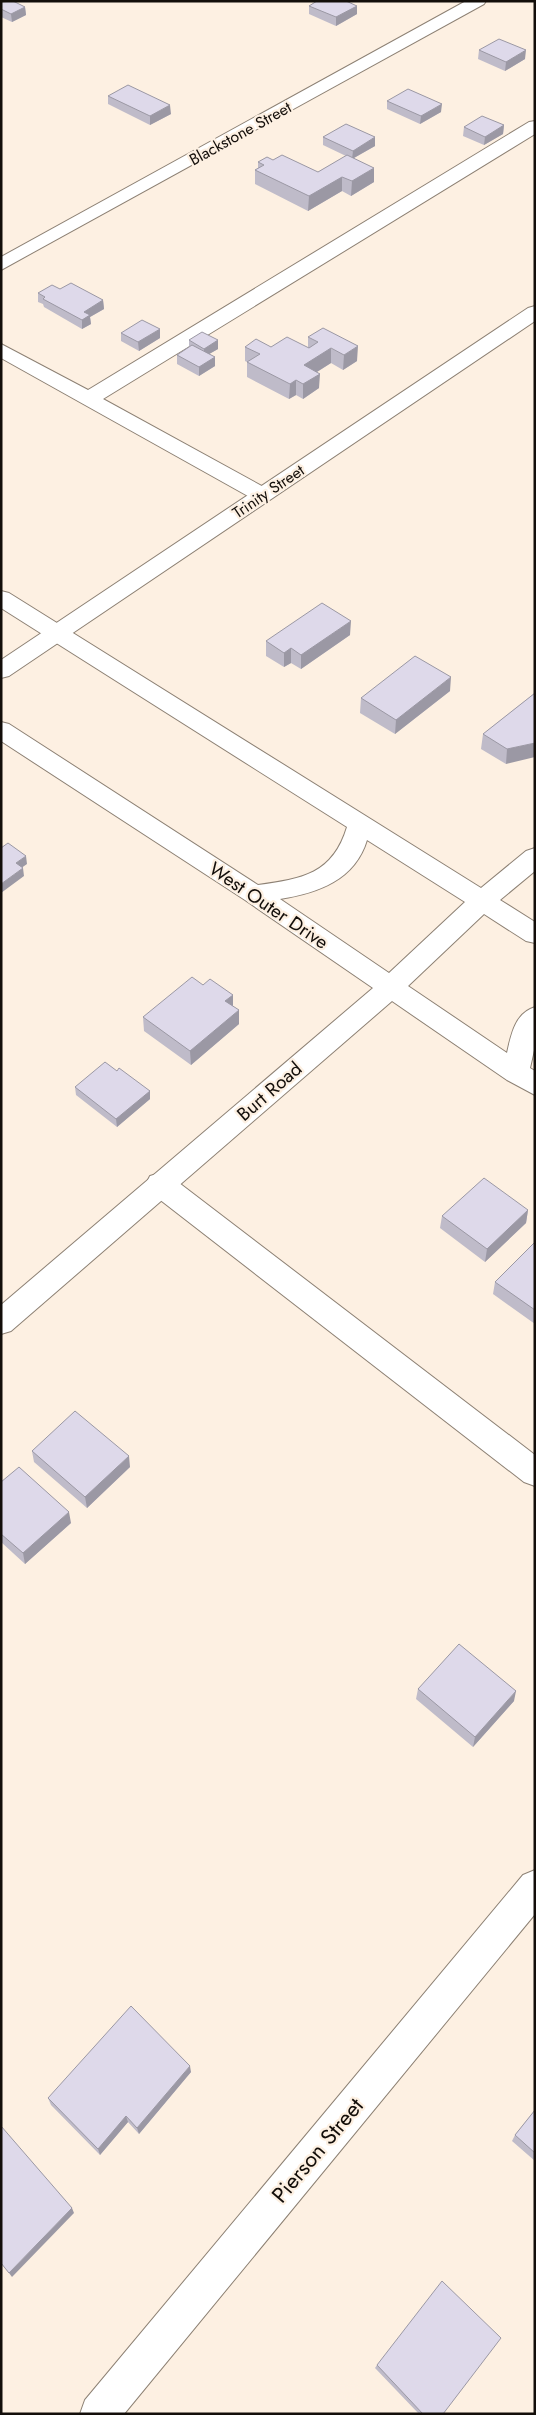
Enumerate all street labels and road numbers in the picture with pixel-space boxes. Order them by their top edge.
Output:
street label: Blackstone Street [185,96,296,171]
street label: Trinity Street [228,459,309,524]
street label: West Outer Drive [204,855,334,956]
street label: Burt Road [231,1055,308,1127]
street label: Pierson Street [264,2090,371,2209]

